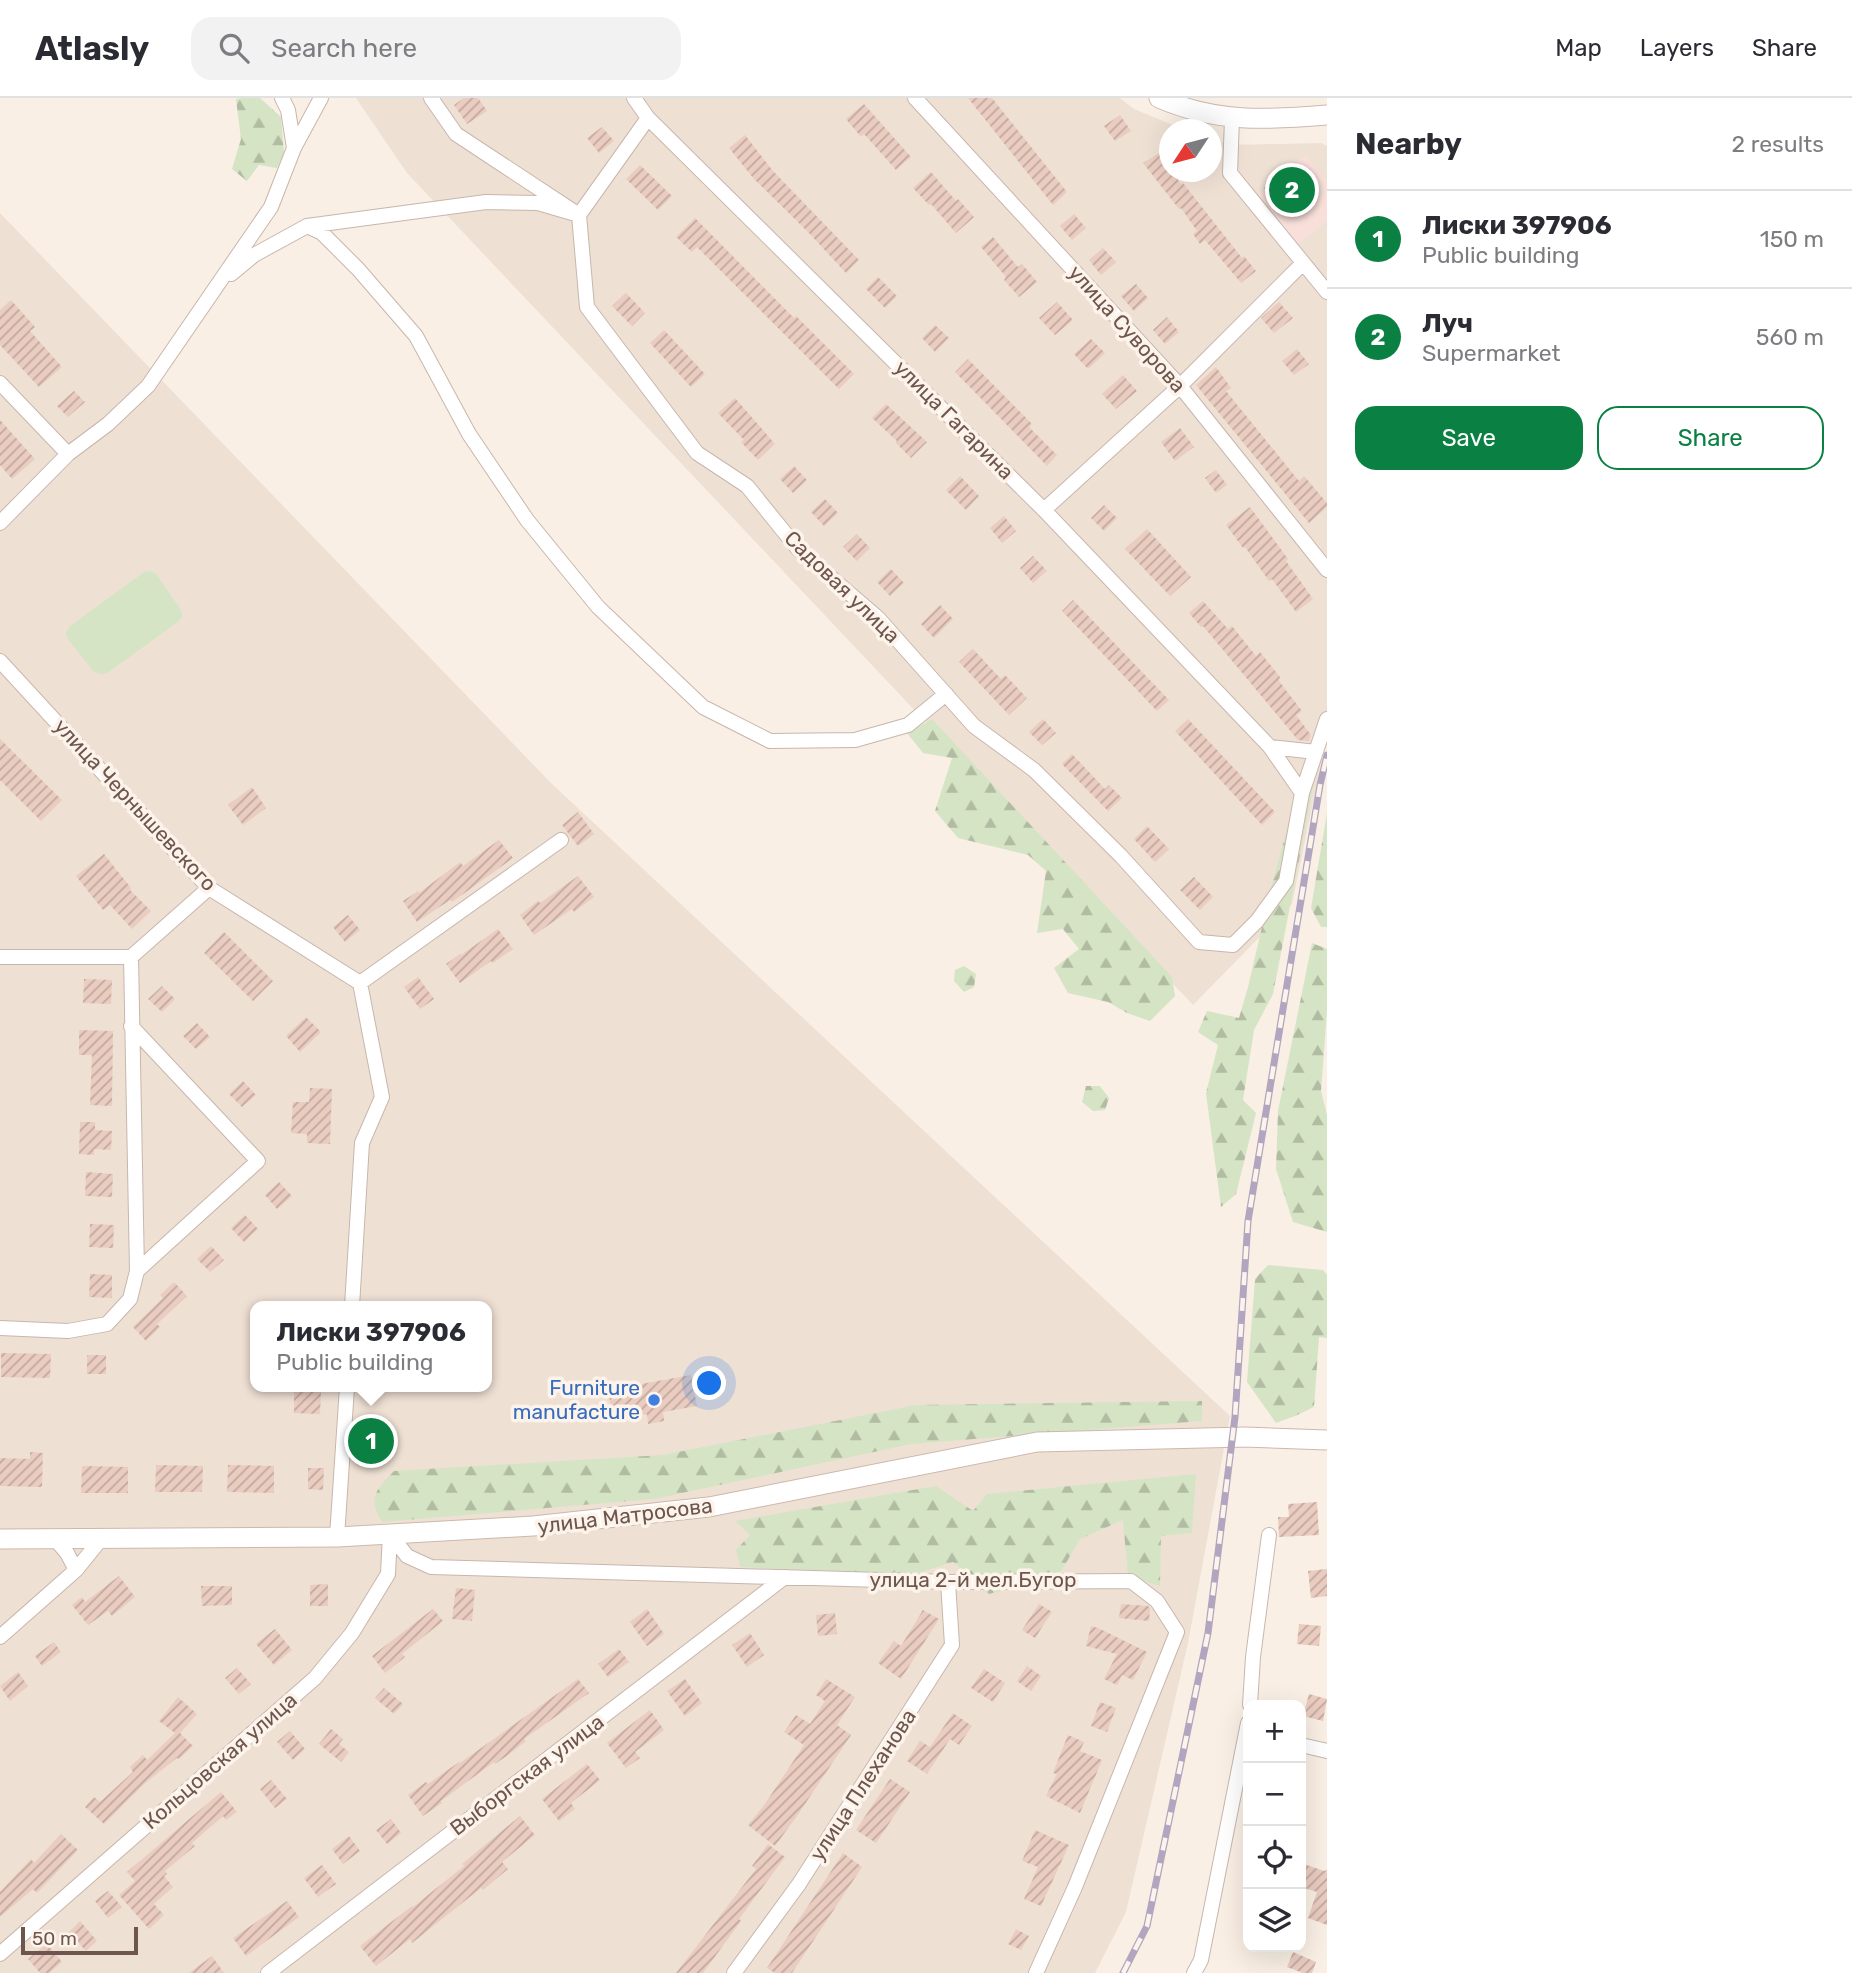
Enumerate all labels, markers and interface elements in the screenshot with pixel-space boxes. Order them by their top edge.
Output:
search box [191,17,681,80]
text: Atlasly [35,29,149,68]
icon: search [215,29,253,67]
text: Search here [271,33,417,64]
text: Map [1555,34,1602,62]
text: Layers [1640,34,1714,62]
text: Share [1752,34,1817,62]
north arrow [1159,119,1222,182]
text: Nearby [1355,126,1462,162]
text: 2 results [1732,130,1824,158]
pin: 2 [1269,164,1315,216]
text: Лиски 397906 [1422,210,1612,241]
text: 1 [1372,225,1384,253]
text: 150 m [1760,225,1824,253]
text: Public building [1422,241,1579,269]
street label: улица Суворова [1064,260,1191,398]
text: Луч [1422,308,1473,339]
text: 2 [1371,323,1385,351]
text: 560 m [1756,323,1824,351]
text: Supermarket [1422,339,1560,367]
street label: улица Гагарина [889,355,1019,485]
button: Save [1355,406,1583,470]
button: Share [1597,406,1824,470]
street label: Садовая улица [780,525,905,648]
street label: улица Чернышевского [49,713,222,896]
popup [250,1301,492,1392]
text: Лиски 397906 [276,1317,466,1348]
text: Public building [276,1348,434,1376]
your location [692,1366,726,1400]
place label: Furniture manufacture [513,1375,640,1424]
marker: Furniture manufacture [646,1392,662,1408]
pin: 1 [348,1415,394,1467]
street label: улица Матросова [536,1492,714,1539]
street label: улица 2-й мел.Бугор [869,1567,1077,1592]
street label: Кольцовская улица [138,1687,302,1834]
map controls [1243,1700,1306,1952]
button: + [1243,1700,1306,1763]
street label: улица Плеханова [804,1704,921,1865]
street label: Выборгская улица [445,1709,608,1841]
button: − [1243,1763,1306,1826]
button: locate [1243,1826,1306,1889]
button: layers [1243,1889,1306,1952]
scale bar [21,1924,138,1956]
text: 50 m [32,1927,77,1950]

